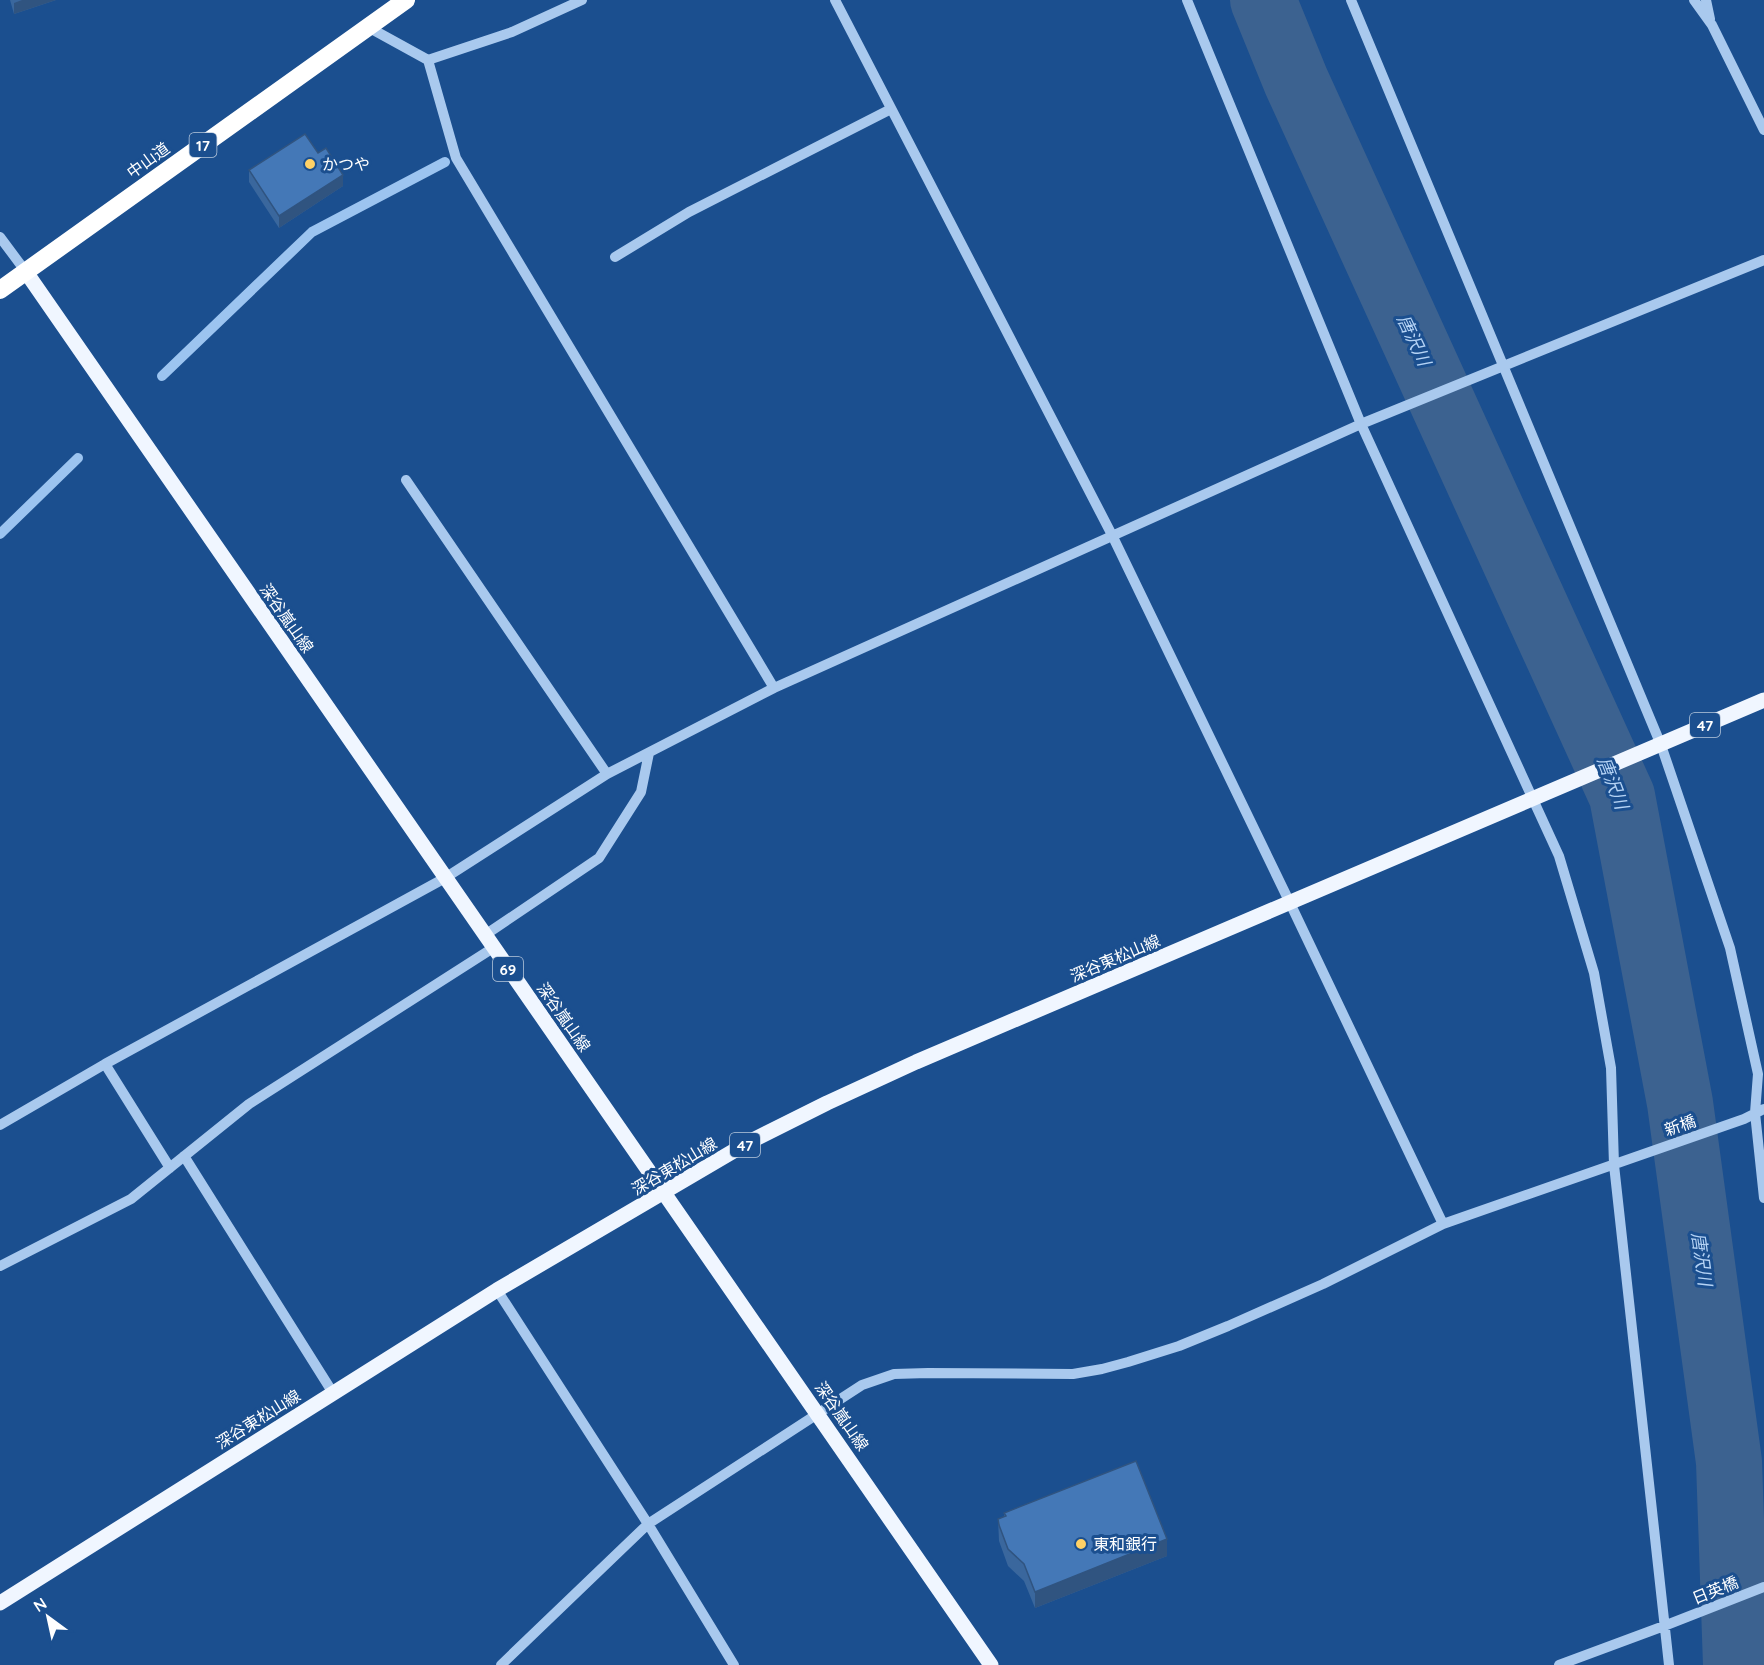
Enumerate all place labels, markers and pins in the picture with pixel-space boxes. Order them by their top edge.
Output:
place label: かつや [322,154,370,174]
marker: かつや [303,157,317,171]
place label: 東和銀行 [1093,1534,1157,1554]
marker: 東和銀行 [1074,1537,1088,1551]

